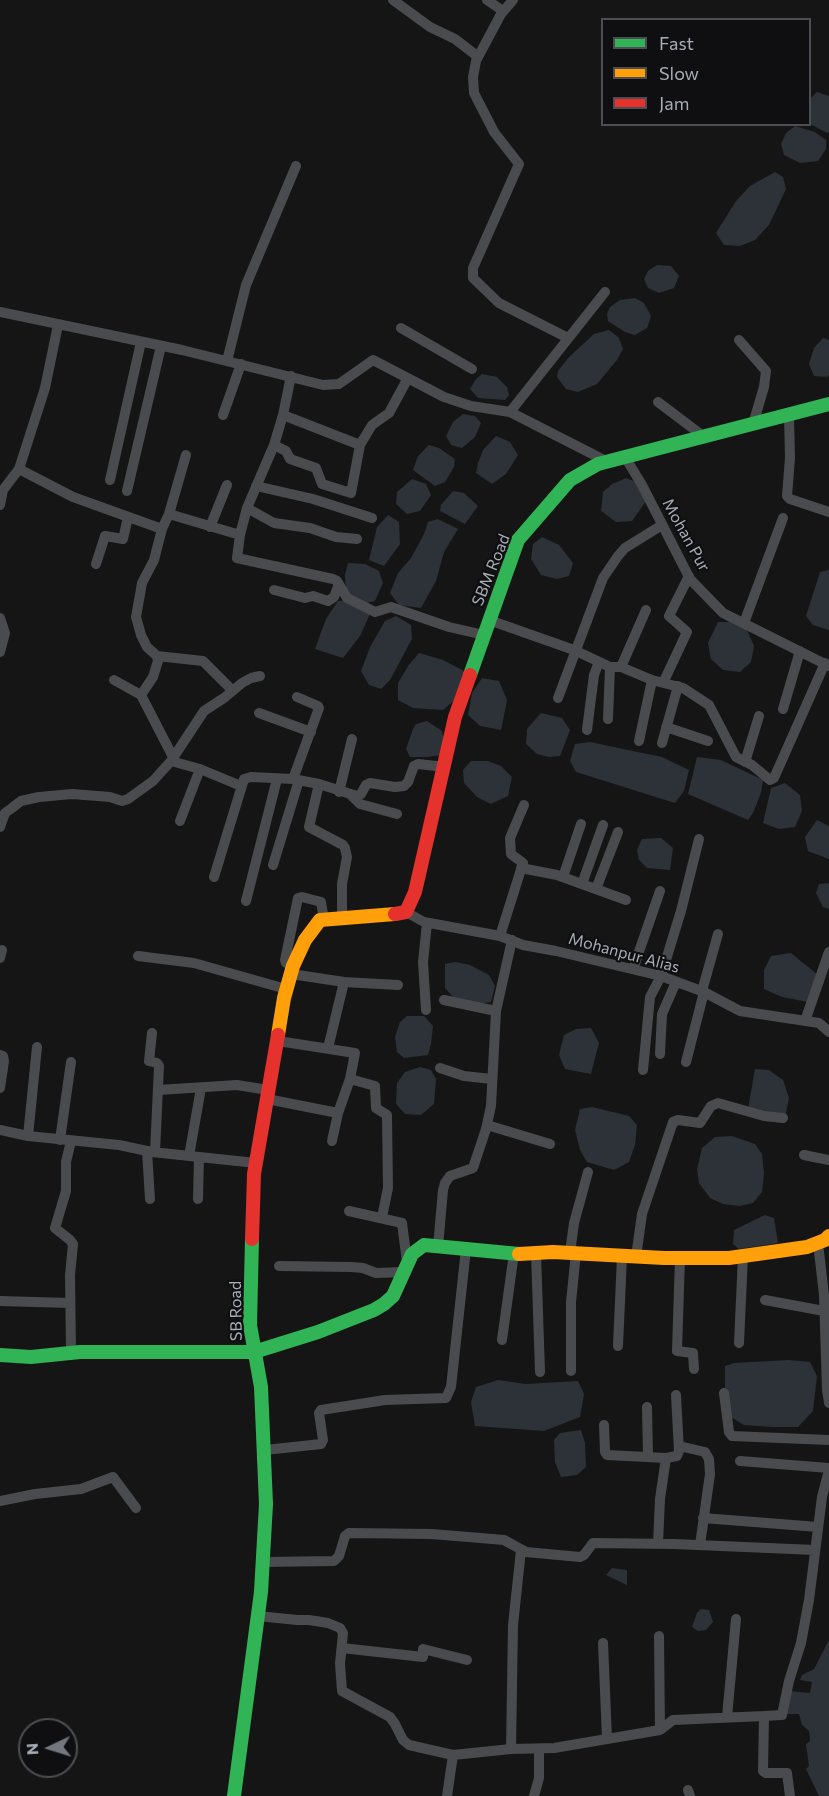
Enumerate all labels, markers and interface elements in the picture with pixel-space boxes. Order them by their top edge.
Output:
legend [601,18,811,126]
text: Fast [659,32,694,54]
text: Slow [659,62,699,84]
text: Jam [659,92,689,114]
street label: Mohan Pur [658,495,714,575]
street label: SBM Road [468,531,514,609]
street label: Mohanpur Alias [566,929,682,977]
street label: SB Road [226,1281,246,1341]
north arrow [18,1718,78,1778]
text: N [22,1743,41,1756]

